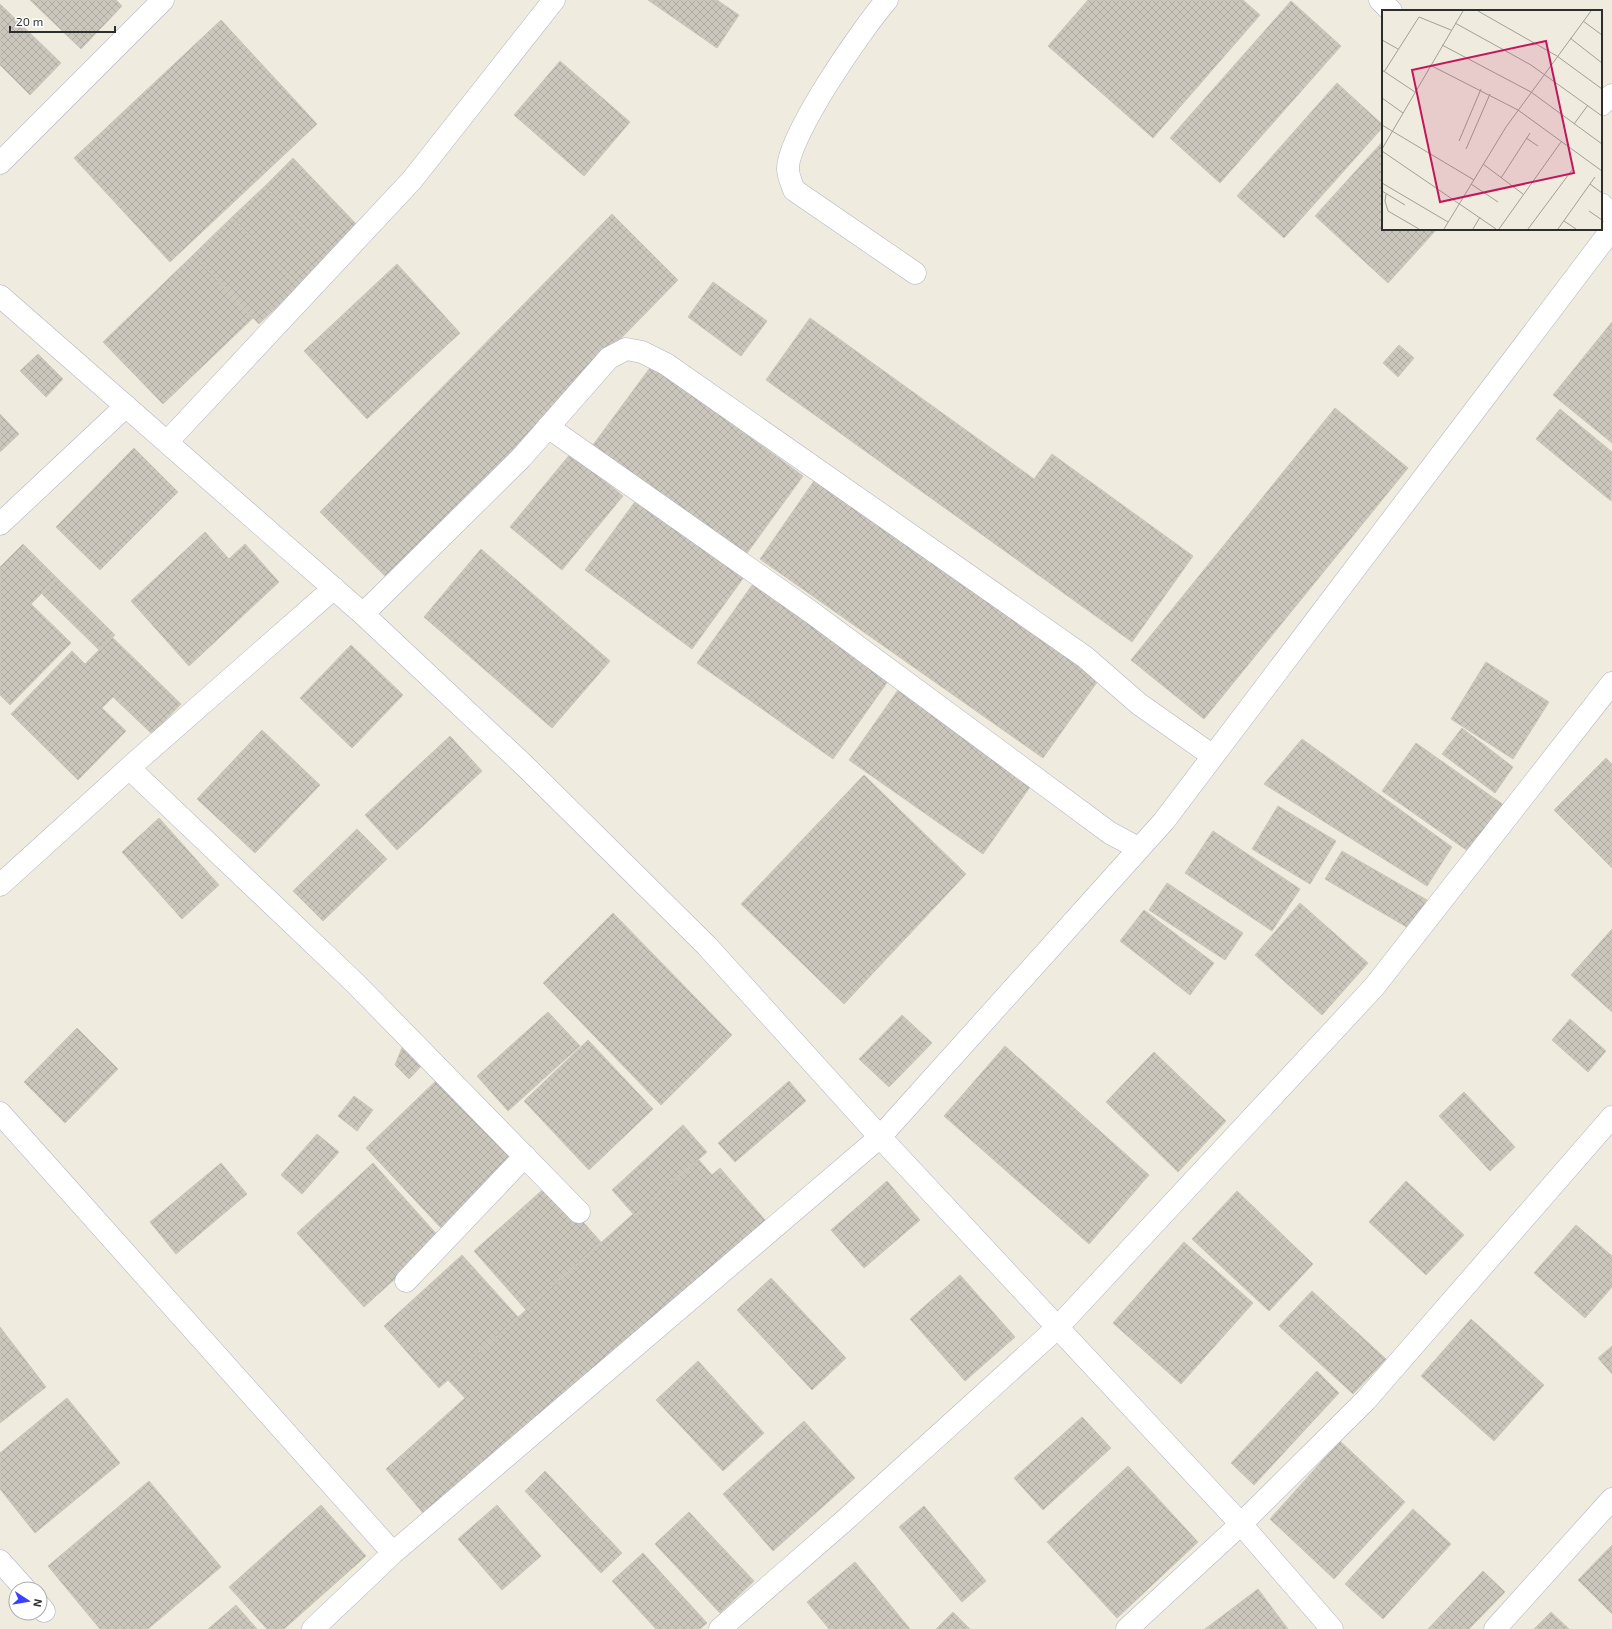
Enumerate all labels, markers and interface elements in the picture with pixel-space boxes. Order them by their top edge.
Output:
scale bar [10,8,115,34]
inset map [1382,10,1602,230]
text: 20 m [16,14,43,28]
north arrow [8,1581,48,1621]
text: N [31,1598,45,1608]

